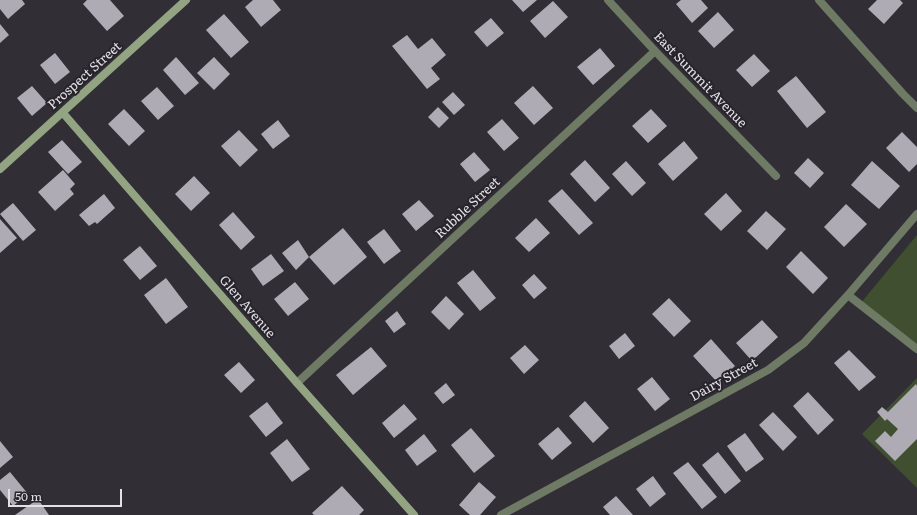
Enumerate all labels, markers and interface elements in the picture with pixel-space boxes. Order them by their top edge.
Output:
street label: East Summit Avenue [650,29,750,131]
street label: Prospect Street [45,39,125,113]
street label: Rubble Street [432,174,504,242]
street label: Glen Avenue [216,273,278,341]
street label: Dairy Street [688,355,760,405]
scale bar [10,481,124,507]
text: 50 m [15,487,42,505]

